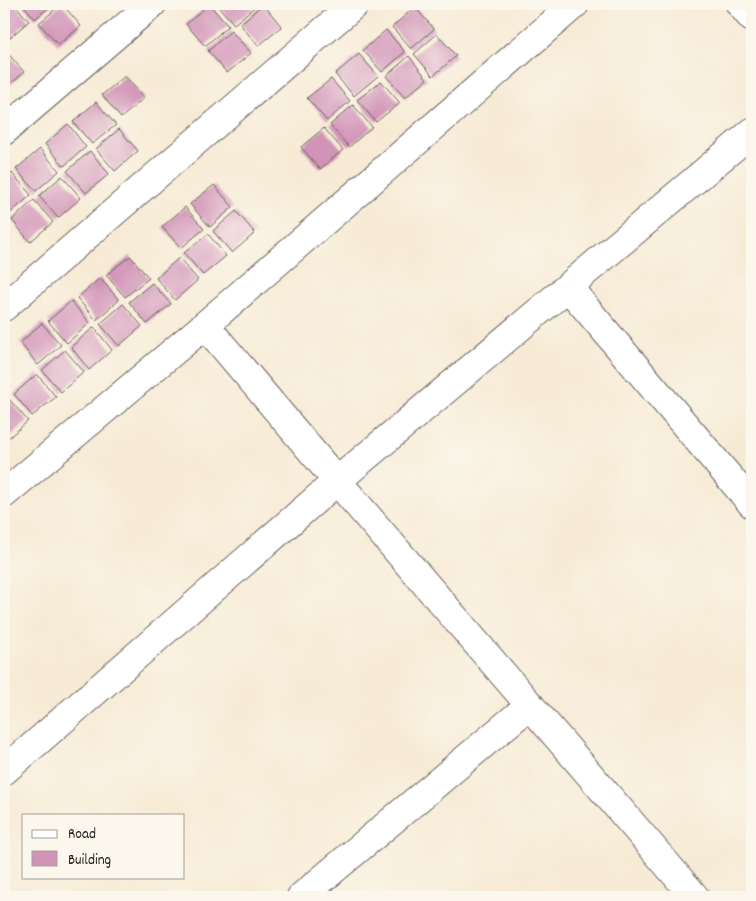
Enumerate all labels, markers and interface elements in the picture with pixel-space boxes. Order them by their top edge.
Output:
legend [22,814,185,878]
text: Road [68,824,96,846]
text: Building [68,850,111,872]

